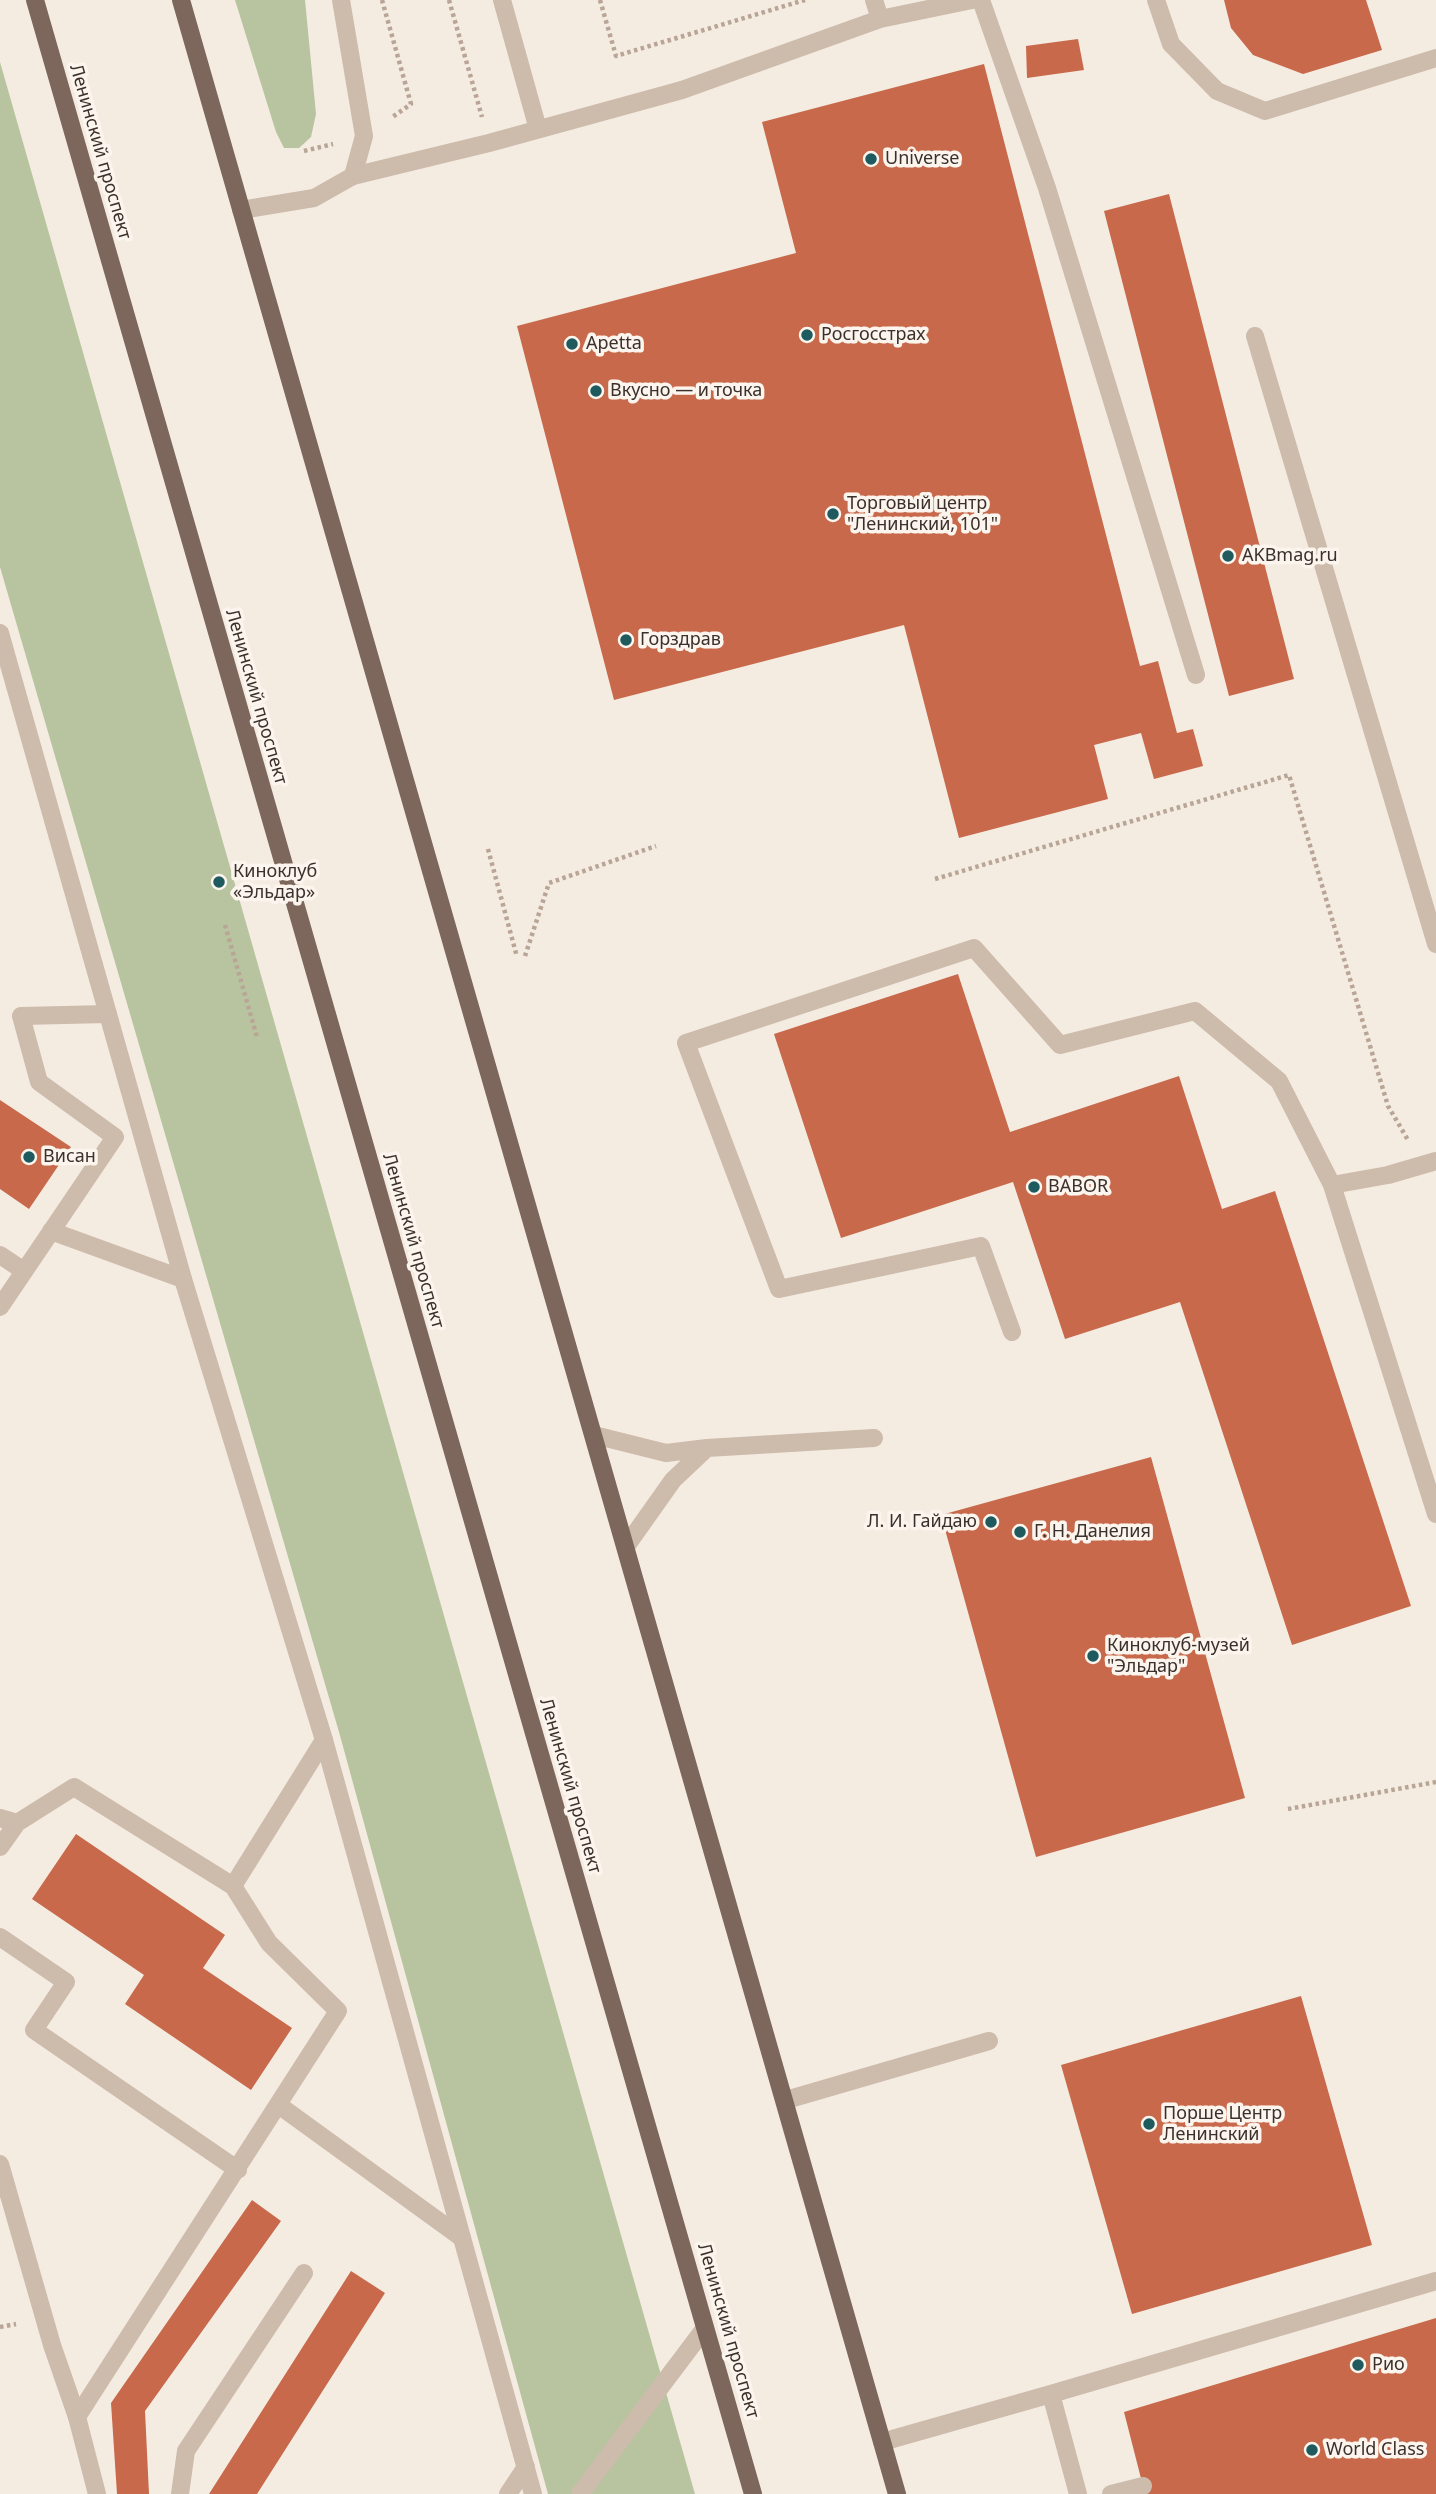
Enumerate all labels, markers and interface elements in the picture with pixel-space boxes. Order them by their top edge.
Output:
street label: Ленинский проспект [65,62,135,242]
place label: Universe [885,148,959,170]
marker: Universe [863,151,879,167]
place label: Росгосстрах [821,324,925,346]
marker: Росгосстрах [799,327,815,343]
place label: Apetta [586,333,642,355]
marker: Apetta [564,336,580,352]
place label: Вкусно — и точка [610,380,762,402]
marker: Вкусно — и точка [588,383,604,399]
place label: Торговый центр "Ленинский, 101" [847,493,998,536]
marker: Торговый центр "Ленинский, 101" [825,506,841,522]
place label: AKBmag.ru [1242,545,1338,567]
marker: AKBmag.ru [1220,548,1236,564]
street label: Ленинский проспект [221,607,291,787]
place label: Горздрав [640,629,721,651]
marker: Горздрав [618,632,634,648]
place label: Киноклуб «Эльдар» [233,861,317,903]
marker: Киноклуб «Эльдар» [211,874,227,890]
place label: Висан [43,1146,96,1168]
marker: Висан [21,1149,37,1165]
street label: Ленинский проспект [378,1151,448,1331]
place label: BABOR [1048,1176,1108,1198]
marker: BABOR [1026,1179,1042,1195]
place label: Л. И. Гайдаю [867,1511,977,1533]
marker: Л. И. Гайдаю [983,1514,999,1530]
place label: Г. Н. Данелия [1034,1521,1151,1543]
marker: Г. Н. Данелия [1012,1524,1028,1540]
place label: Киноклуб-музей "Эльдар" [1107,1635,1250,1678]
marker: Киноклуб-музей "Эльдар" [1085,1648,1101,1664]
street label: Ленинский проспект [535,1696,605,1876]
place label: Порше Центр Ленинский [1163,2103,1282,2146]
marker: Порше Центр Ленинский [1141,2116,1157,2132]
street label: Ленинский проспект [693,2241,763,2421]
place label: Рио [1372,2354,1405,2376]
marker: Рио [1350,2357,1366,2373]
place label: World Class [1326,2439,1424,2461]
marker: World Class [1304,2442,1320,2458]

